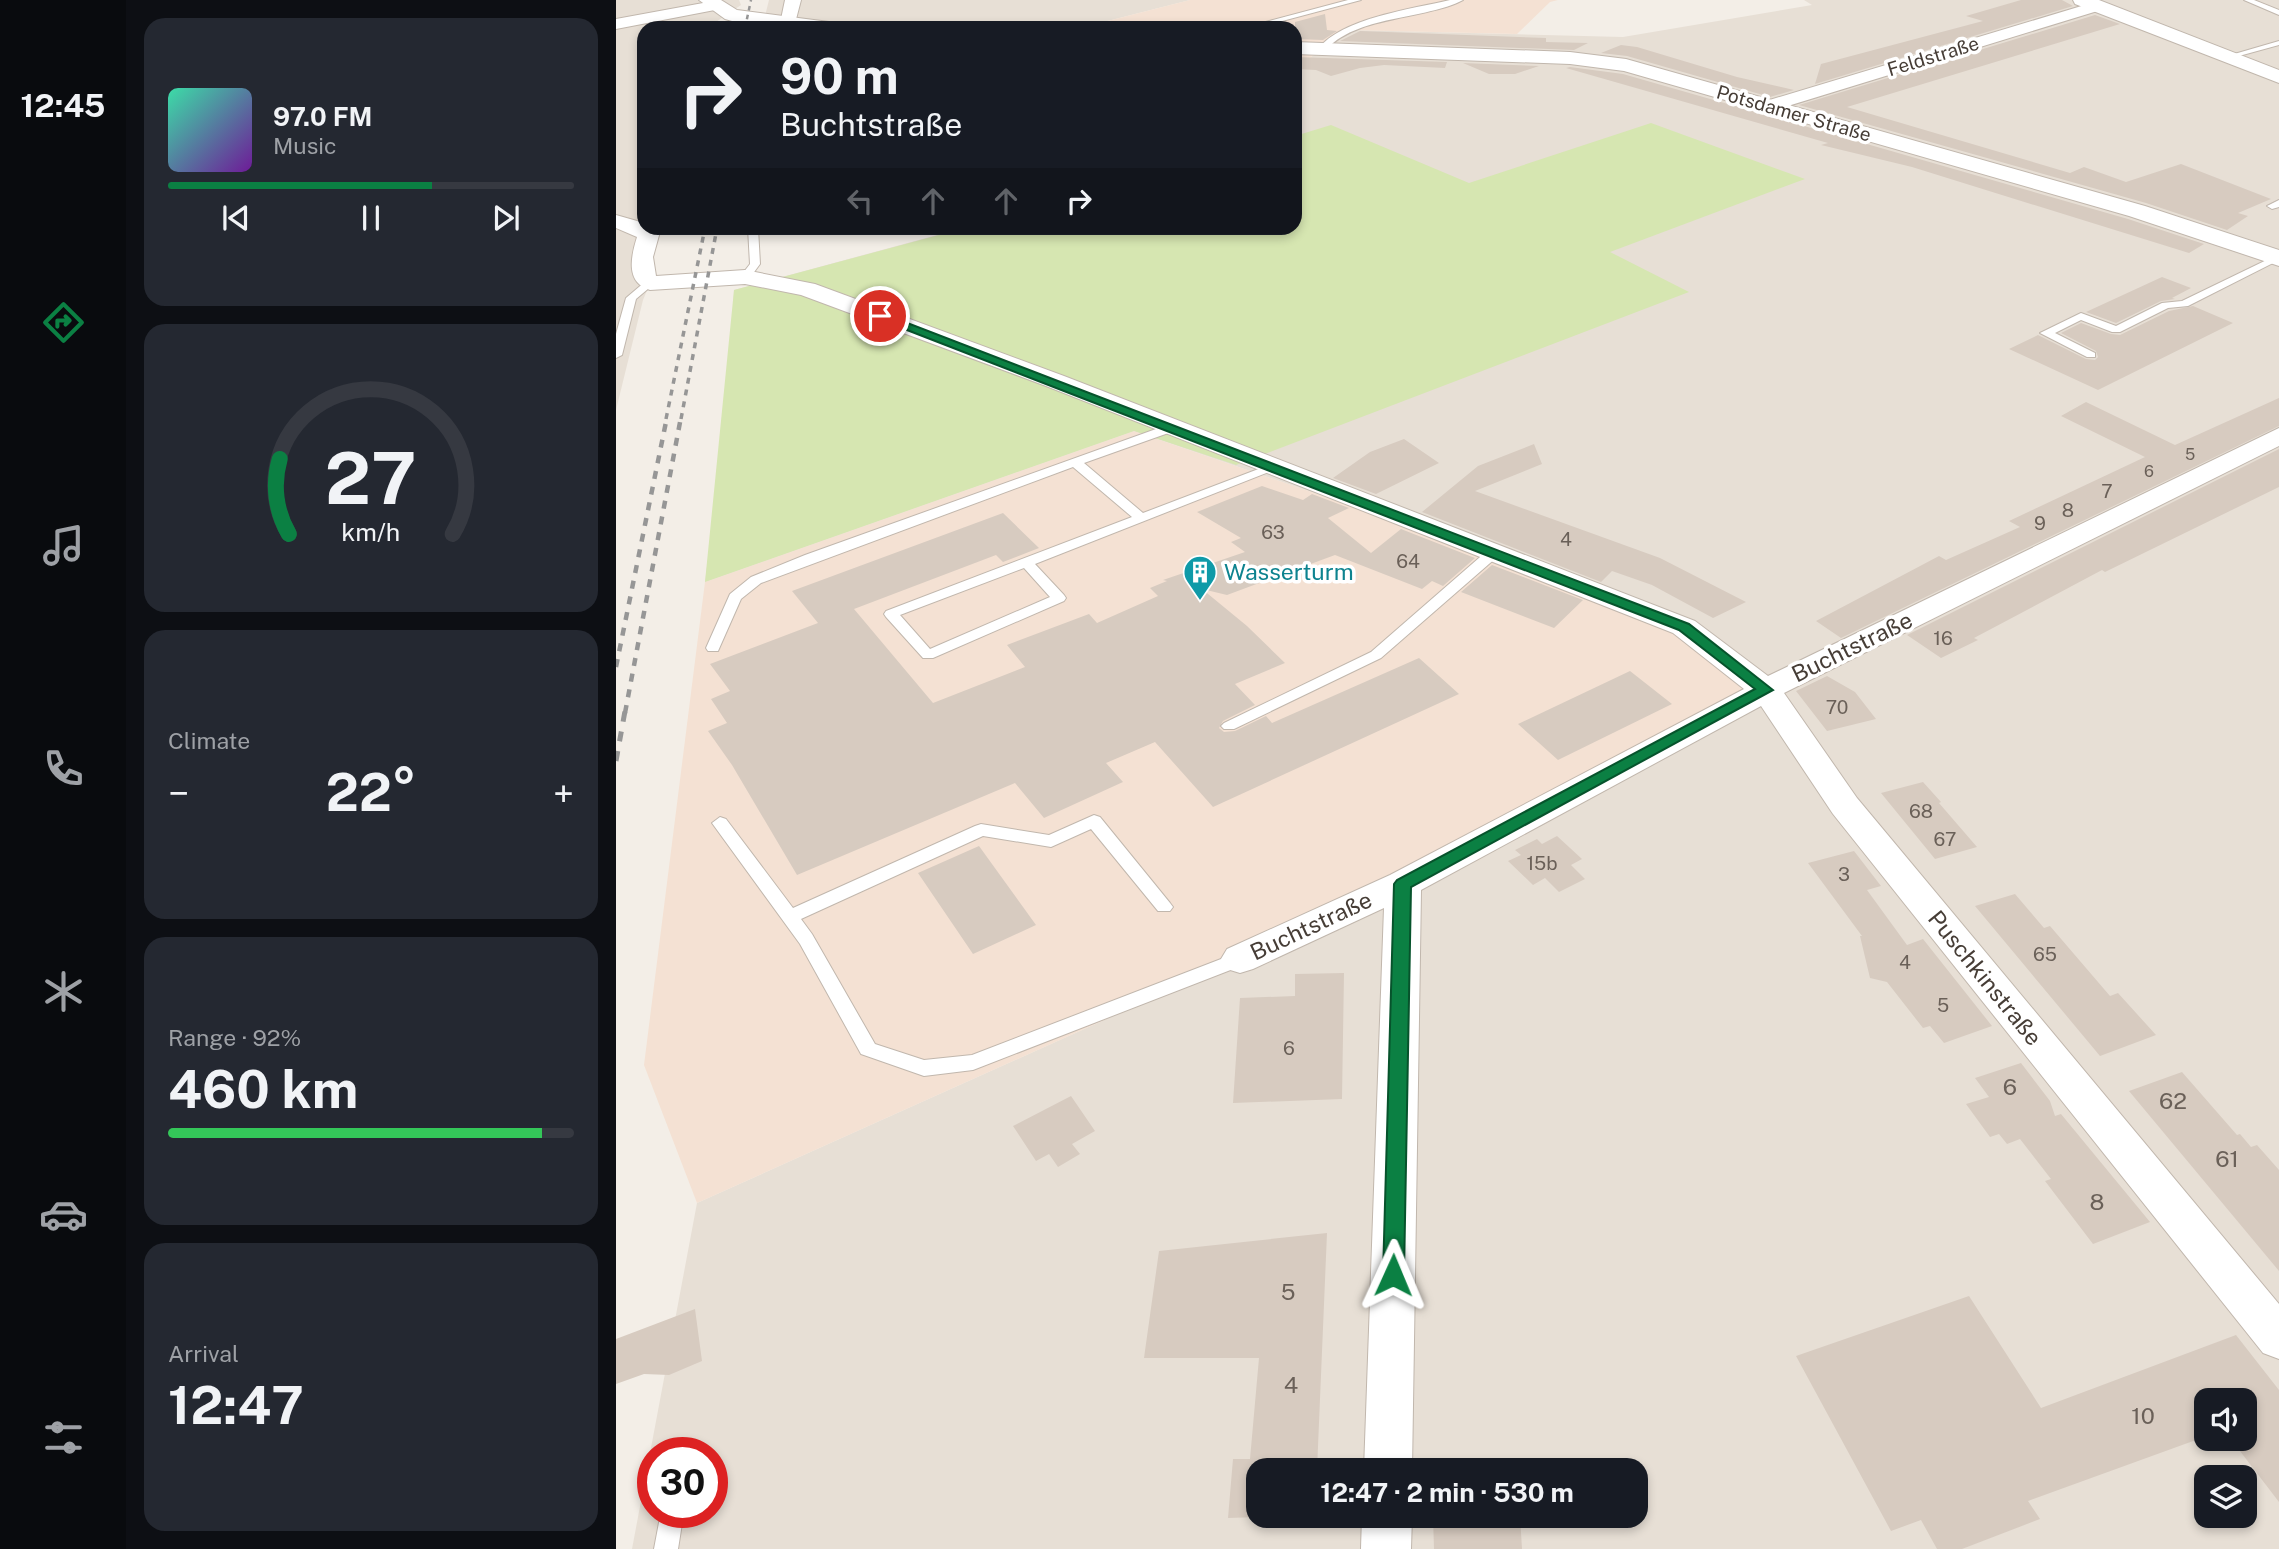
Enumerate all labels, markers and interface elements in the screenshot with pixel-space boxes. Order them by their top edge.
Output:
street label: Feldstraße [1884,32,1982,80]
text: 90 m [780,47,899,105]
icon: right [665,49,756,140]
street label: Potsdamer Straße [1714,80,1874,146]
text: 12:45 [21,87,105,124]
text: 97.0 FM [273,101,372,132]
text: Buchtstraße [780,106,962,143]
text: Music [273,132,337,159]
icon: left [841,182,879,220]
icon: ahead [914,182,952,220]
icon: ahead [987,182,1025,220]
icon: right [1060,182,1098,220]
icon: previous [217,199,255,237]
icon: pause [352,199,390,237]
icon: next [487,199,525,237]
pin [850,286,910,346]
icon: arrive [861,297,899,335]
icon: directions [39,298,88,347]
text: 27 [325,436,417,521]
house number: 5 [2185,445,2195,464]
house number: 6 [2144,462,2154,481]
house number: 7 [2101,480,2113,502]
house number: 8 [2062,499,2074,521]
house number: 9 [2034,512,2046,534]
text: km/h [342,517,400,547]
icon: music [39,521,88,570]
house number: 63 [1261,521,1285,543]
house number: 4 [1560,528,1572,550]
house number: 64 [1396,550,1420,572]
building icon: Wasserturm [1181,553,1219,602]
place label: Wasserturm [1224,558,1354,585]
street label: Buchtstraße [1787,606,1917,687]
house number: 16 [1933,627,1953,649]
house number: 70 [1826,696,1848,718]
text: Climate [168,727,250,754]
icon: phone [39,744,88,793]
text: 22° [326,762,416,823]
text: − [168,771,189,816]
text: + [553,771,574,816]
house number: 68 [1909,800,1933,822]
house number: 67 [1934,828,1956,850]
house number: 15b [1526,852,1558,874]
house number: 3 [1838,863,1850,885]
street label: Buchtstraße [1246,886,1376,965]
street label: Puschkinstraße [1923,905,2048,1050]
house number: 65 [2033,943,2057,965]
house number: 4 [1899,951,1911,973]
icon: climate [39,967,88,1016]
house number: 5 [1937,994,1949,1016]
text: Range · 92% [168,1024,301,1051]
house number: 6 [1283,1037,1295,1059]
text: 460 km [168,1059,358,1120]
house number: 6 [2003,1073,2017,1100]
house number: 62 [2159,1087,2187,1114]
house number: 61 [2215,1145,2239,1172]
house number: 8 [2090,1188,2104,1215]
icon: car [39,1190,88,1239]
position arrow [1356,1238,1430,1312]
house number: 5 [1281,1278,1295,1305]
text: Arrival [168,1340,239,1367]
house number: 4 [1284,1371,1298,1398]
text: 12:47 [168,1375,304,1436]
map controls [2194,1388,2257,1528]
button: sound [2194,1388,2257,1451]
house number: 10 [2131,1402,2155,1429]
icon: filters [39,1413,88,1462]
speed limit sign: 30 [637,1437,728,1528]
button: layers [2194,1465,2257,1528]
text: 12:47 · 2 min · 530 m [1320,1477,1574,1508]

